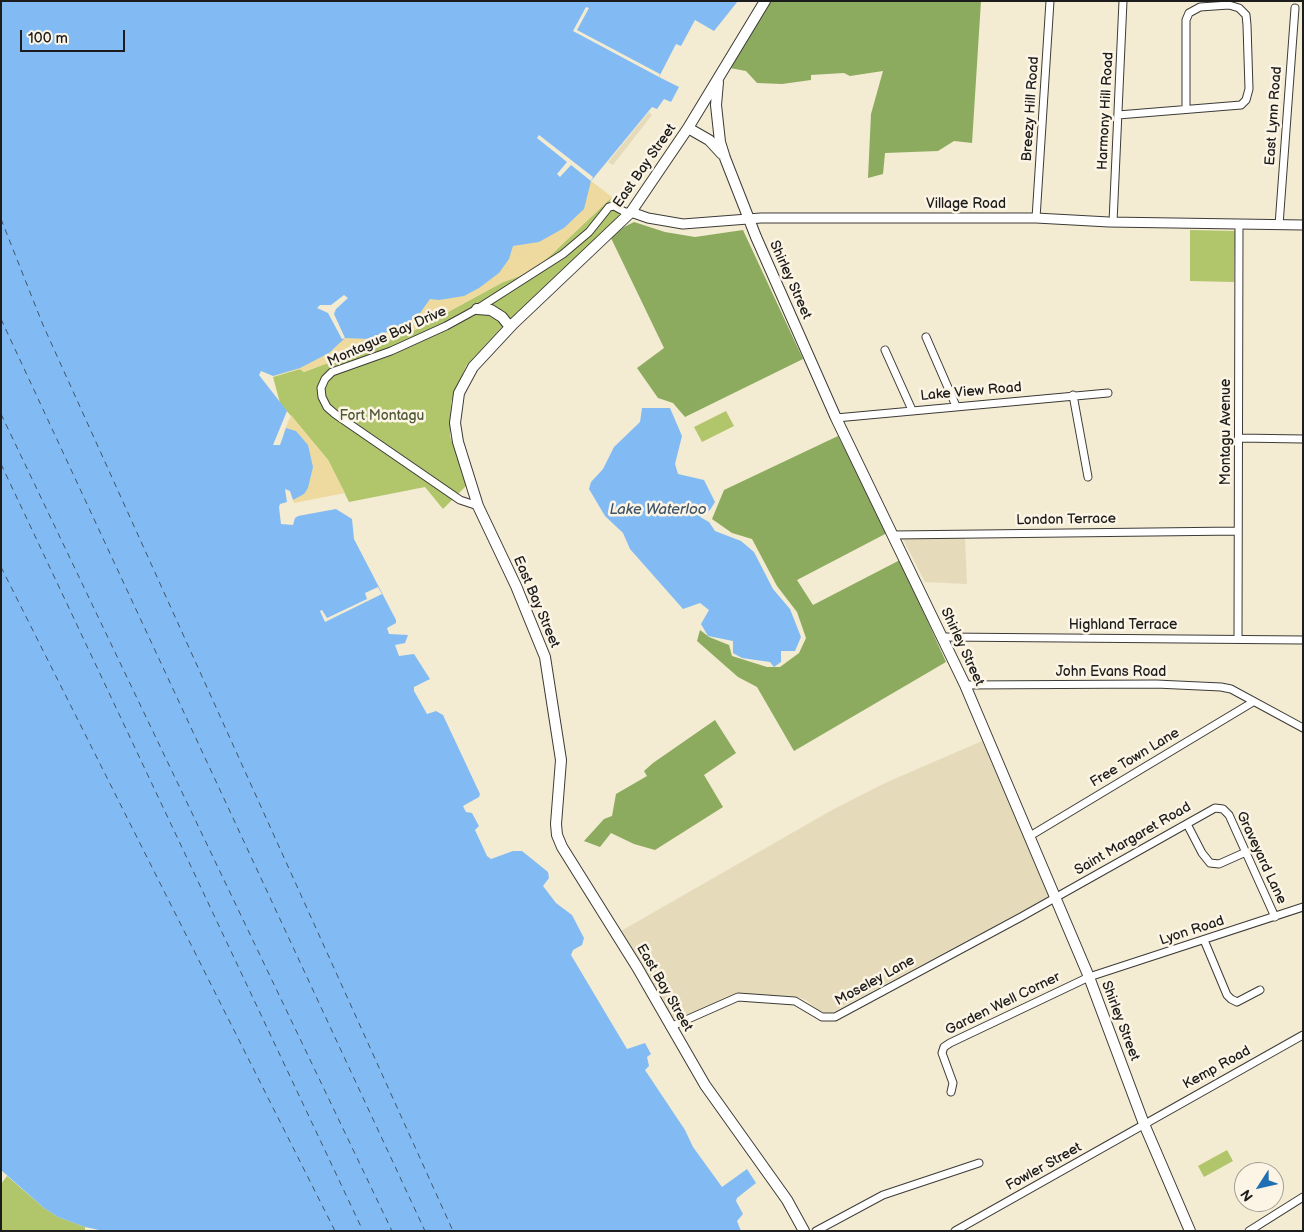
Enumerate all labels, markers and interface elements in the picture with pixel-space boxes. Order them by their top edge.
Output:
scale bar [22,20,128,52]
text: 100 m [28,29,68,48]
street label: Harmony Hill Road [1095,52,1117,170]
street label: Breezy Hill Road [1019,56,1043,162]
street label: East Lynn Road [1262,66,1286,166]
street label: East Bay Street [610,121,680,211]
street label: Village Road [926,196,1006,212]
street label: Shirley Street [765,238,815,322]
street label: Montague Bay Drive [325,303,449,371]
street label: Lake View Road [920,379,1022,405]
street label: Montagu Avenue [1218,379,1234,485]
park label: Fort Montagu [340,408,424,424]
water label: Lake Waterloo [609,501,707,519]
street label: London Terrace [1016,511,1116,529]
street label: East Bay Street [509,554,563,650]
street label: Shirley Street [937,605,987,689]
street label: Highland Terrace [1069,617,1177,633]
street label: John Evans Road [1056,664,1166,680]
street label: Free Town Lane [1087,725,1183,791]
street label: Saint Margaret Road [1072,799,1194,879]
street label: Graveyard Lane [1232,809,1290,907]
street label: Lyon Road [1158,913,1226,949]
street label: East Bay Street [632,941,696,1035]
street label: Moseley Lane [832,952,918,1010]
street label: Garden Well Corner [943,969,1063,1039]
street label: Shirley Street [1097,979,1143,1063]
street label: Kemp Road [1180,1043,1254,1093]
street label: Fowler Street [1003,1139,1085,1195]
north arrow [1234,1162,1284,1212]
text: N [1237,1186,1257,1205]

